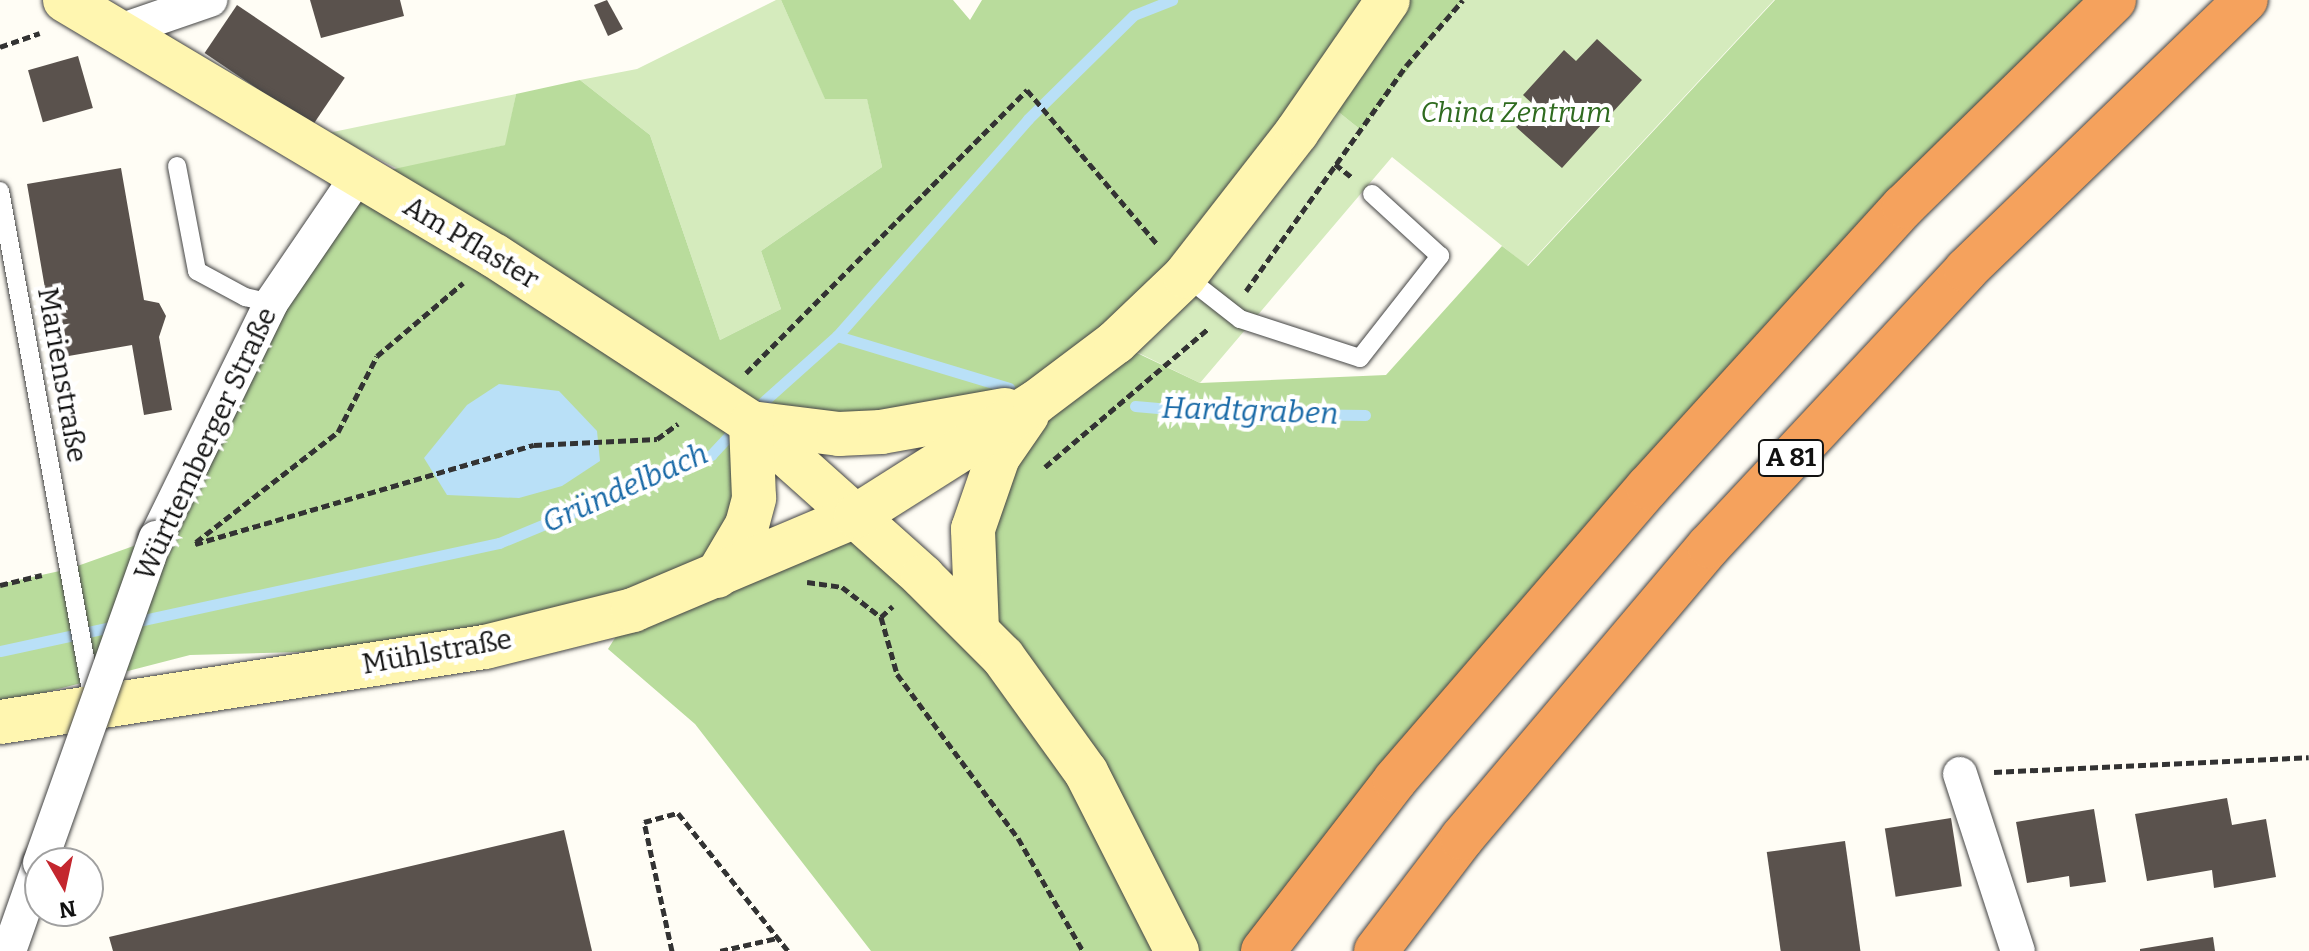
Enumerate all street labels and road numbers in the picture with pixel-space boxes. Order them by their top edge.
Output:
street label: Am Pflaster [397,190,545,296]
street label: Marienstraße [30,285,94,465]
street label: Württemberger Straße [128,302,284,586]
road number: A 81 [1757,436,1825,480]
street label: Mühlstraße [360,622,514,682]

